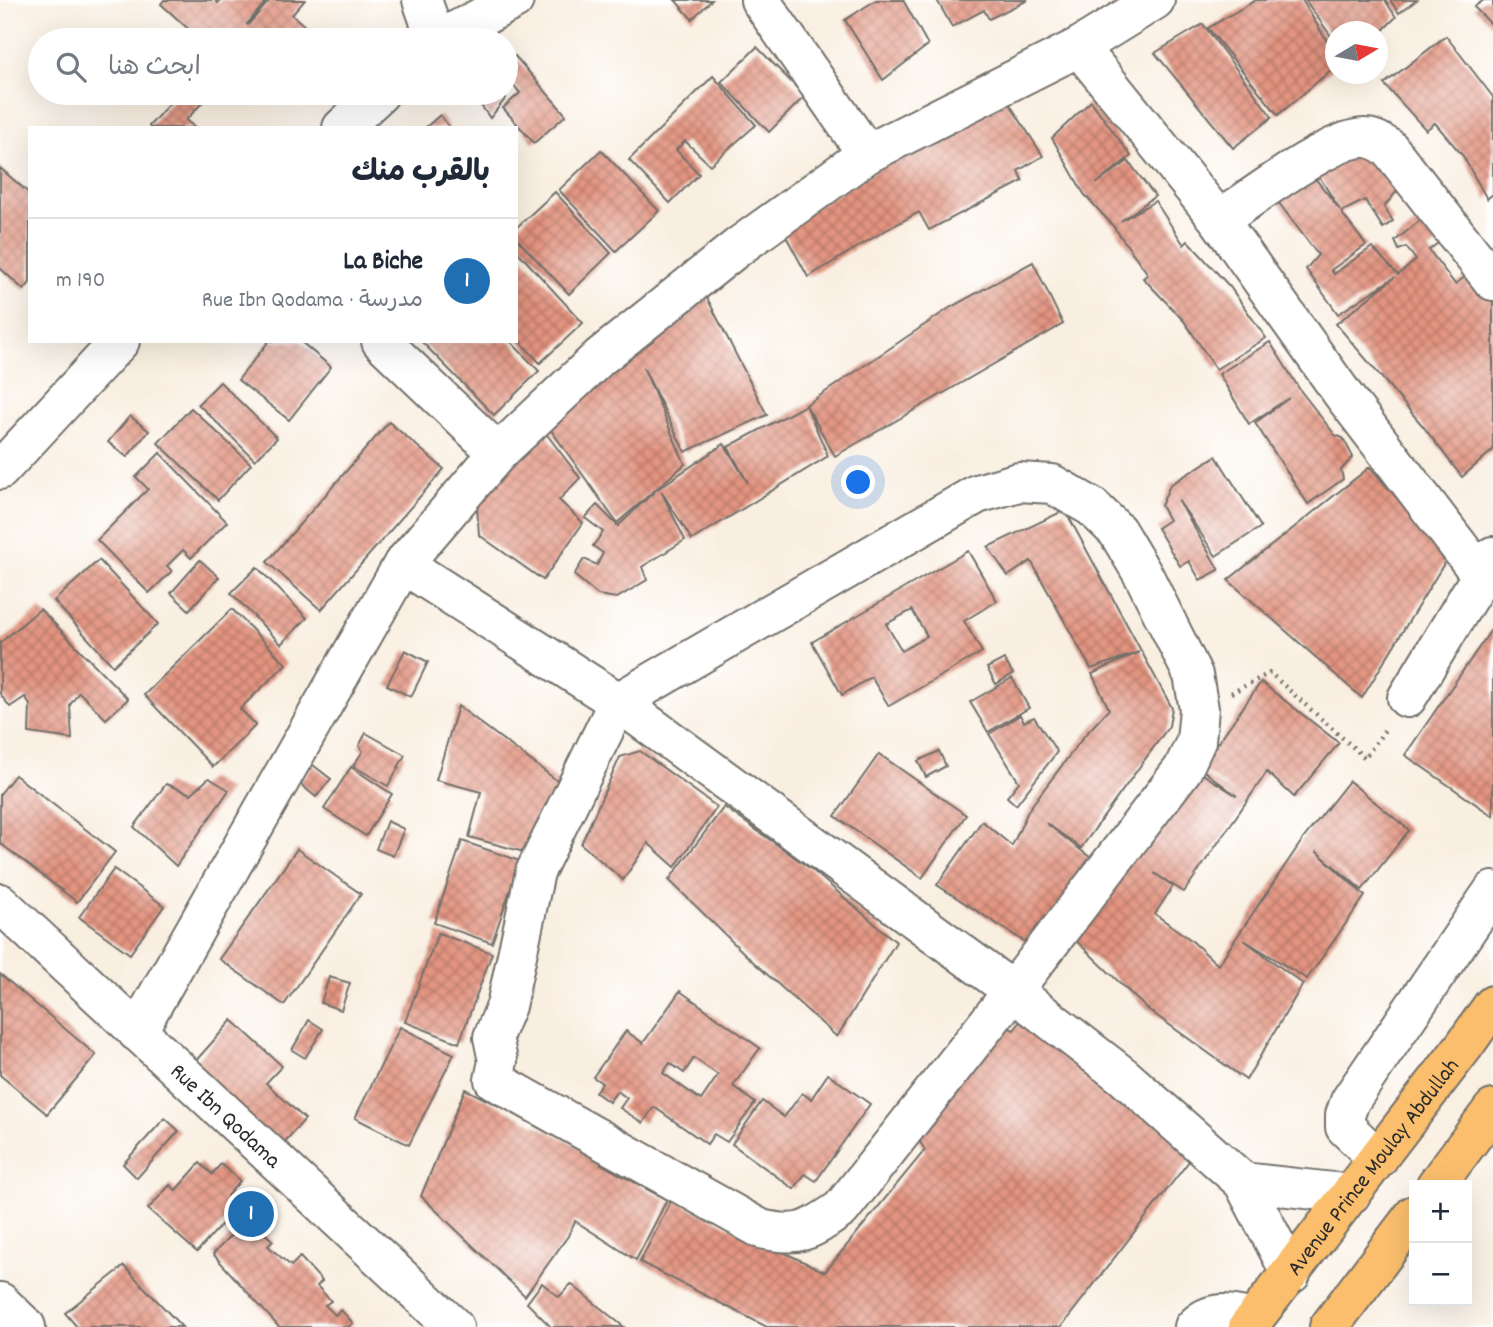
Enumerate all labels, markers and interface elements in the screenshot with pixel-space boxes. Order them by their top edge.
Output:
north arrow [1325,21,1388,84]
search box [28,28,518,105]
icon: search [52,48,90,86]
text: ابحث هنا [108,50,201,87]
text: بالقرب منك [352,153,490,196]
text: La Biche [343,244,423,281]
text: 190 m [56,265,105,298]
text: 1 [464,265,470,298]
text: مدرسة · Rue Ibn Qodama [202,285,423,318]
your location [841,465,875,499]
street label: Avenue Prince Moulay Abdullah [1280,1052,1469,1284]
street label: Rue Ibn Qodama [161,1057,288,1178]
map controls [1409,1180,1472,1306]
button: + [1409,1180,1472,1243]
pin: 1 [228,1188,274,1240]
button: − [1409,1243,1472,1306]

